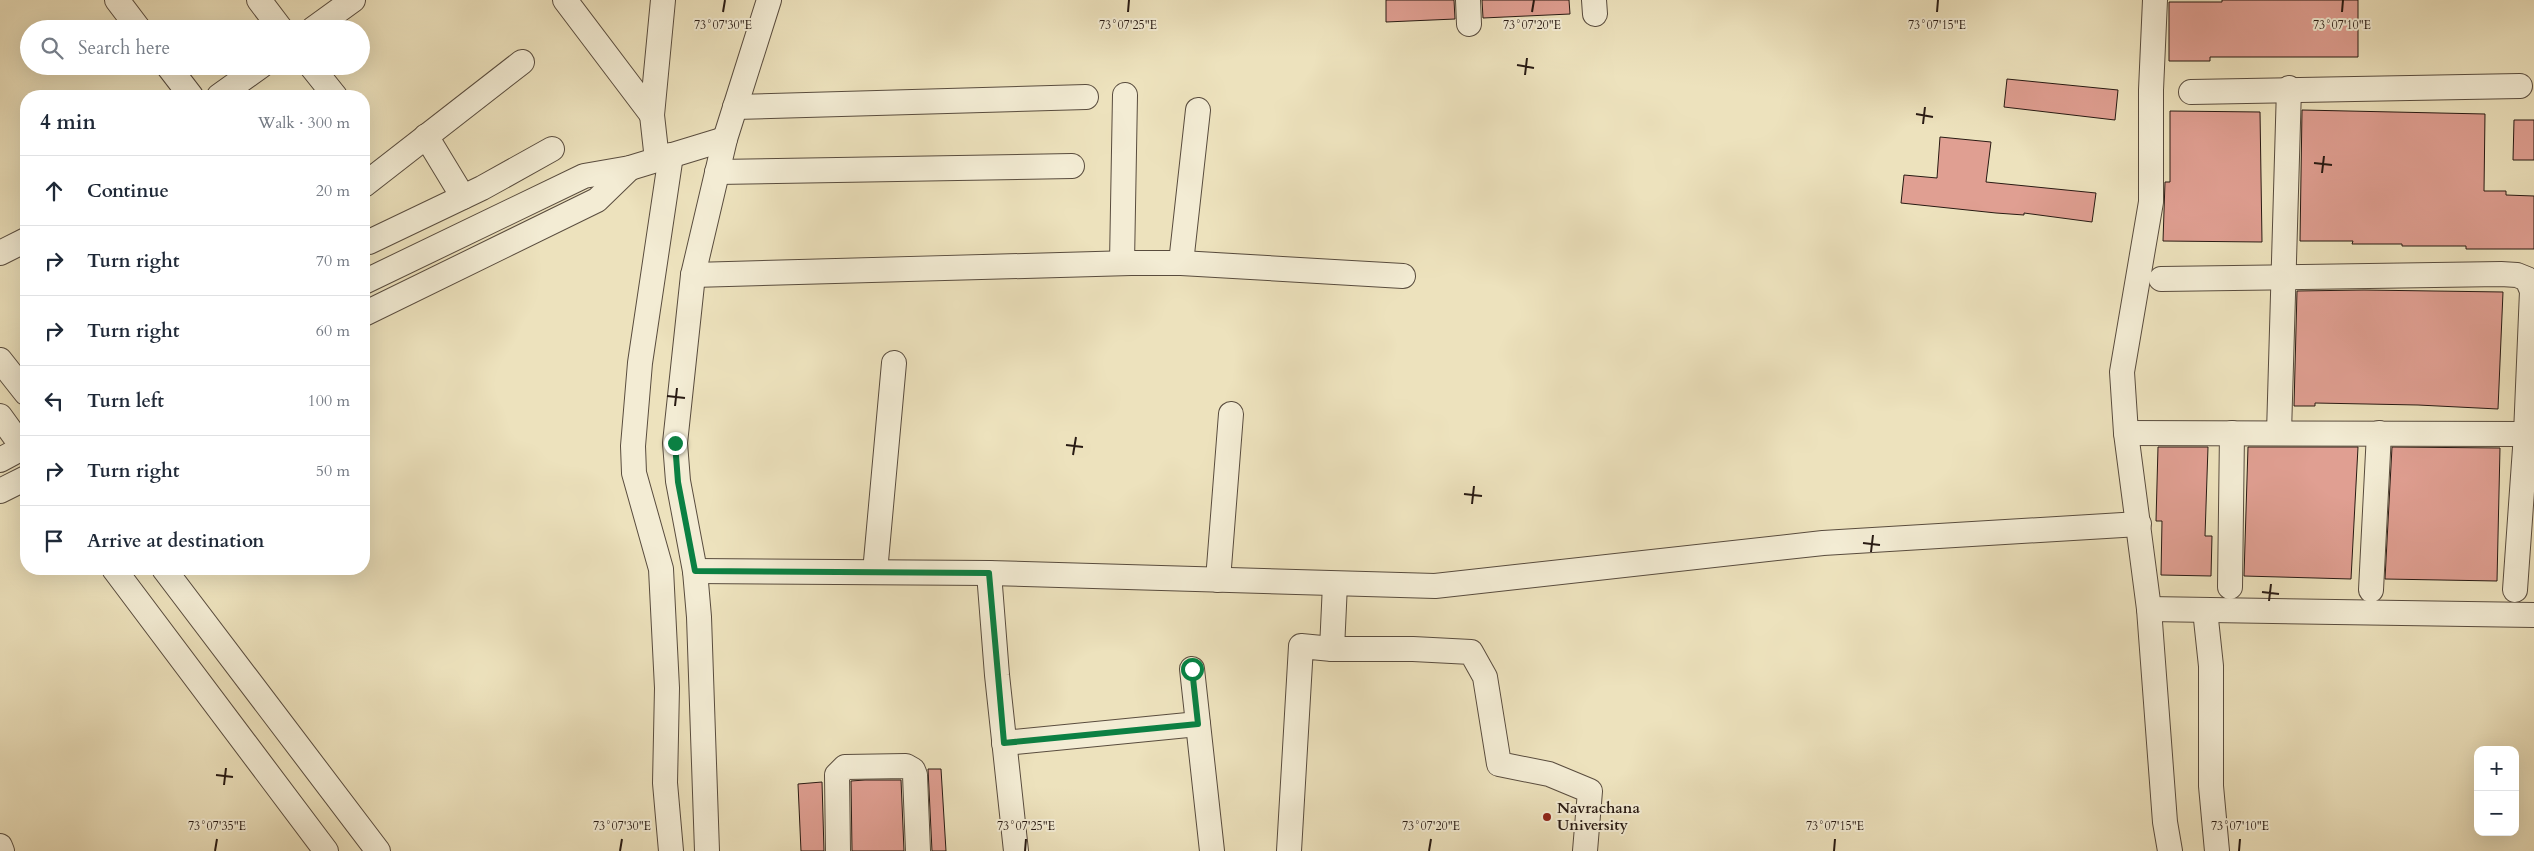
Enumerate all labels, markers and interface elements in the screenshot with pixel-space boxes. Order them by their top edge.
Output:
text: 73°07'30"E [694,17,752,33]
text: 73°07'25"E [1099,17,1157,33]
text: 73°07'20"E [1503,17,1561,33]
text: 73°07'15"E [1908,17,1966,33]
text: 73°07'10"E [2313,17,2371,33]
search box [20,20,370,75]
icon: search [38,34,66,62]
text: Search here [78,35,170,61]
text: 4 min [40,108,96,137]
text: Walk · 300 m [258,112,350,134]
icon: ahead [40,177,68,205]
text: Continue [87,178,169,204]
text: 20 m [316,180,350,202]
icon: right [40,247,68,275]
text: Turn right [87,248,179,274]
text: 70 m [316,250,350,272]
icon: right [40,317,68,345]
text: Turn right [87,318,179,344]
text: 60 m [316,320,350,342]
icon: left [40,387,68,415]
text: Turn left [87,388,164,414]
text: 100 m [308,390,350,412]
route end [664,432,687,455]
icon: right [40,457,68,485]
text: Turn right [87,458,179,484]
text: 50 m [316,460,350,482]
icon: arrive [40,527,68,555]
text: Arrive at destination [87,528,264,554]
route start [1181,658,1204,681]
map controls [2474,746,2519,836]
button: + [2474,746,2519,791]
button: − [2474,791,2519,836]
place label: Navrachana University [1557,798,1640,835]
marker: Navrachana University [1541,811,1553,823]
text: 73°07'35"E [188,818,246,834]
text: 73°07'30"E [593,818,651,834]
text: 73°07'25"E [997,818,1055,834]
text: 73°07'20"E [1402,818,1460,834]
text: 73°07'15"E [1806,818,1864,834]
text: 73°07'10"E [2211,818,2269,834]

